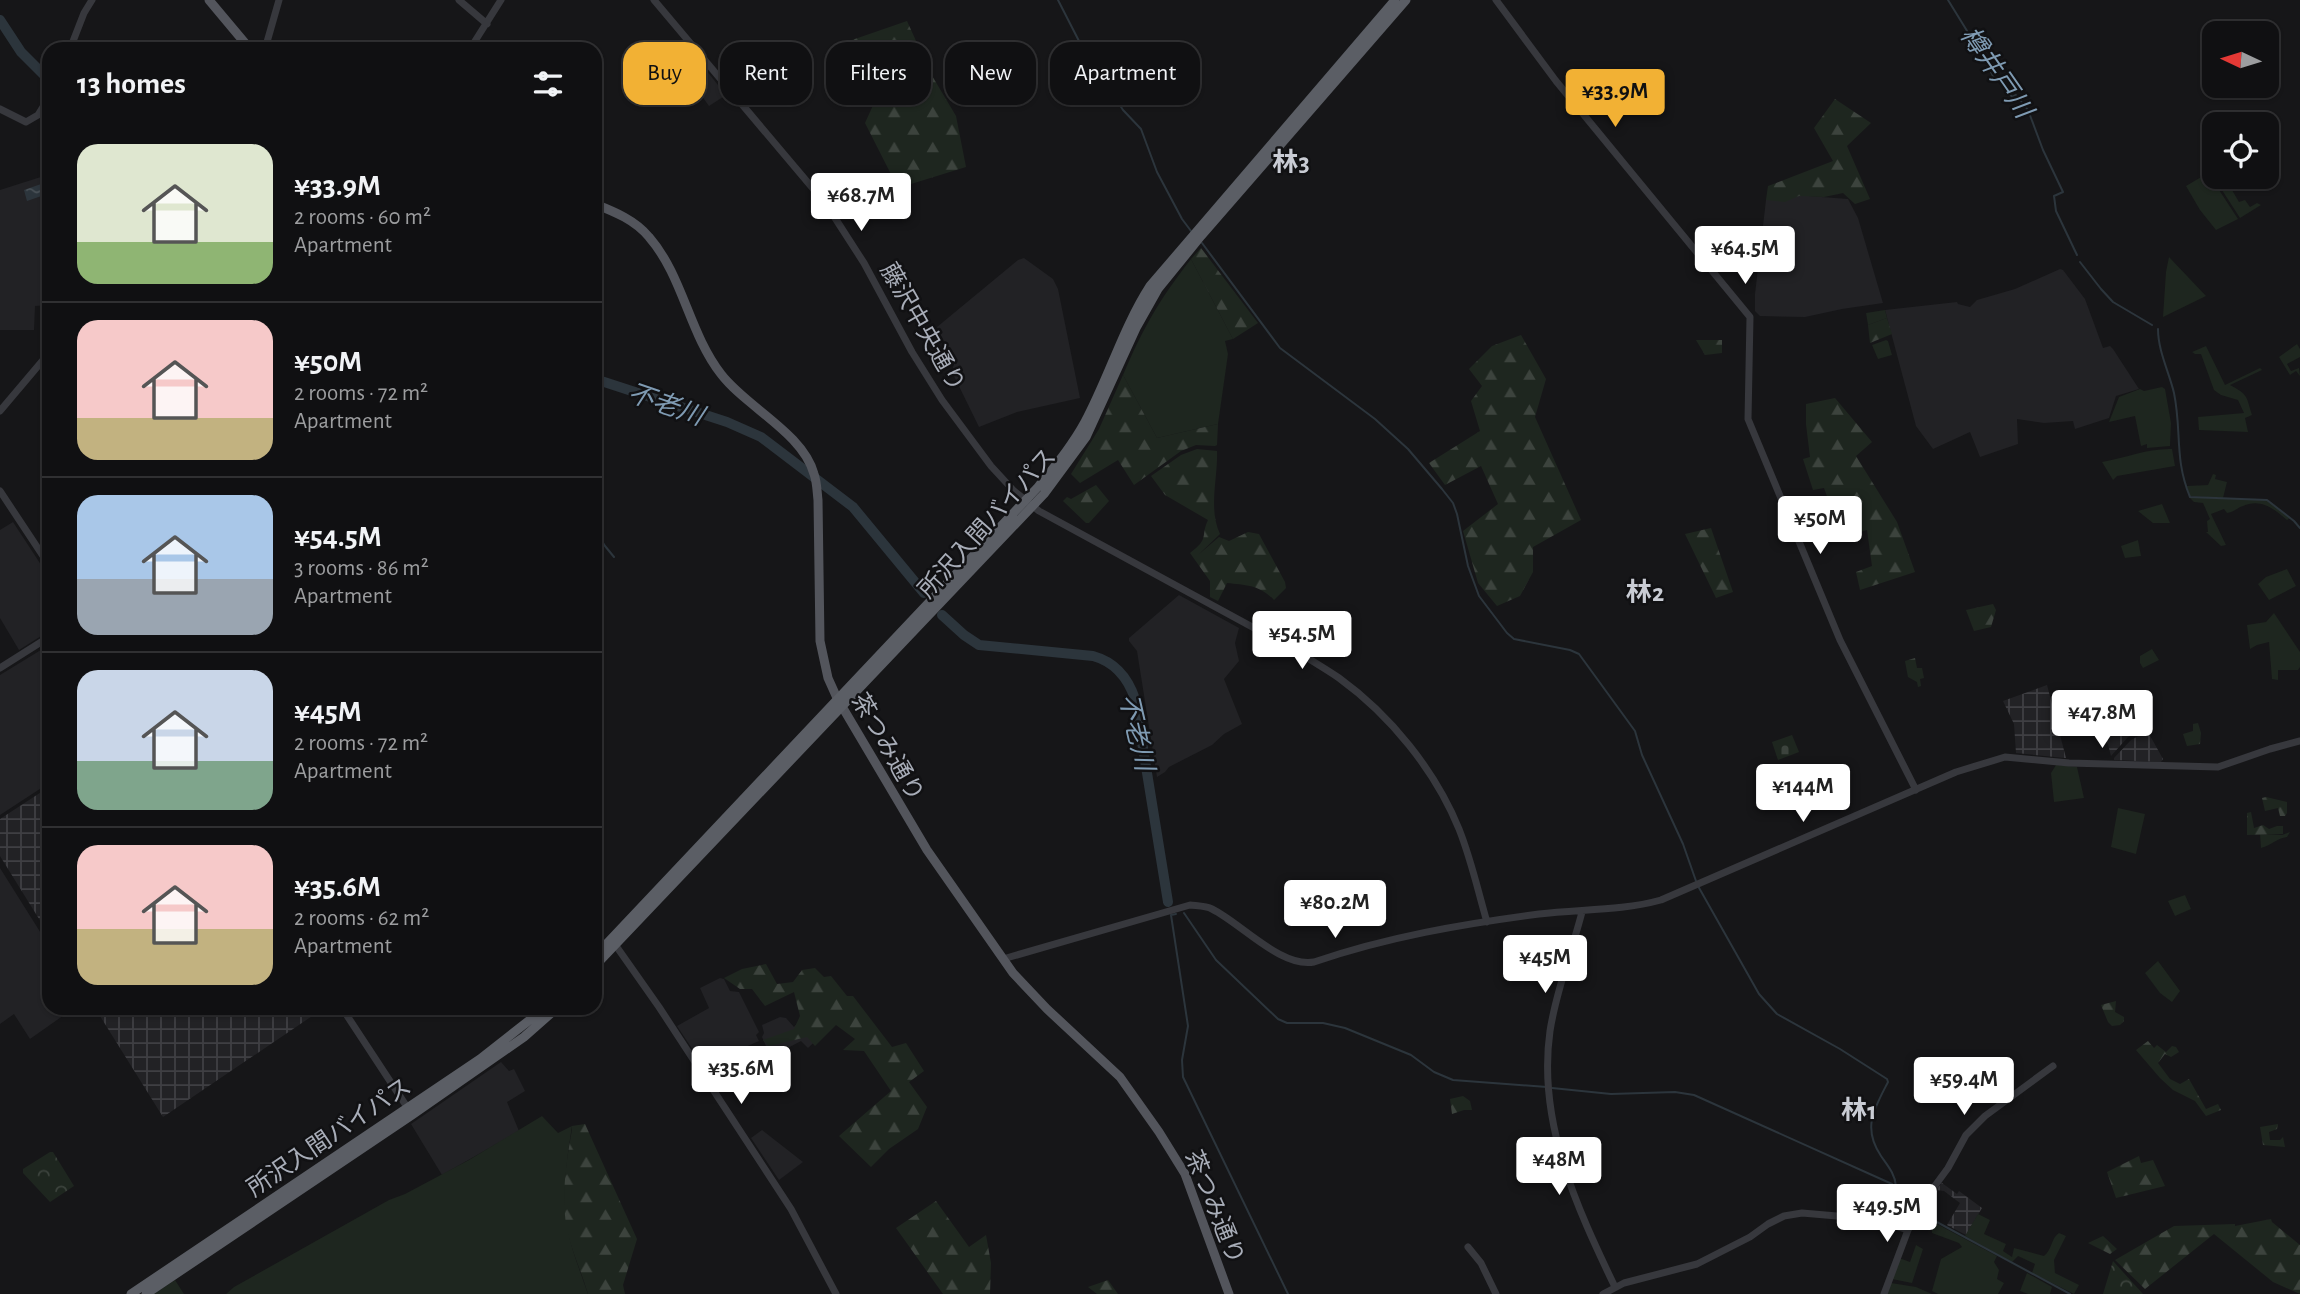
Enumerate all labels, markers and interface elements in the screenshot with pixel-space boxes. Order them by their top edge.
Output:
north arrow [2202,21,2278,98]
map controls [2202,21,2279,189]
water label: 樽井戸川 [1956,22,2039,125]
chip: Buy [623,42,706,105]
chip: Rent [720,42,812,105]
chip: Filters [826,42,931,105]
chip: New [945,42,1036,105]
chip: Apartment [1050,42,1200,105]
icon: filters [529,65,567,103]
text: 13 homes [77,69,186,99]
pin: ¥33.9M [1558,69,1672,129]
text: ¥33.9M [1582,80,1648,103]
button: locate [2202,112,2279,189]
district label: 林3 [1272,148,1310,176]
text: ¥33.9M [294,171,381,201]
icon: home [133,172,217,256]
pin: ¥68.7M [804,174,918,233]
text: ¥68.7M [827,184,895,207]
text: 2 rooms · 60 m² [294,206,431,229]
pin: ¥64.5M [1688,226,1802,286]
text: Apartment [294,234,392,257]
text: ¥64.5M [1711,237,1779,260]
street label: 藤沢中央通り [876,258,970,396]
text: ¥50M [294,347,362,377]
icon: home [133,348,217,432]
water label: 不老川 [625,379,710,431]
text: 2 rooms · 72 m² [294,382,428,405]
text: Apartment [294,410,392,433]
street label: 所沢入間バイパス [914,444,1061,603]
pin: ¥50M [1779,496,1861,556]
text: ¥50M [1794,507,1846,530]
text: ¥54.5M [294,522,382,552]
icon: home [133,523,217,607]
text: 3 rooms · 86 m² [294,557,429,580]
district label: 林2 [1626,578,1664,606]
text: Apartment [294,585,392,608]
pin: ¥54.5M [1245,612,1359,671]
text: ¥54.5M [1268,622,1336,645]
street label: 茶つみ通り [847,689,929,805]
pin: ¥47.8M [2045,690,2159,750]
water label: 不老川 [1115,691,1159,776]
text: ¥45M [294,697,362,727]
icon: home [133,698,217,782]
text: ¥47.8M [2068,701,2136,724]
text: 2 rooms · 72 m² [294,732,428,755]
text: Apartment [294,760,392,783]
pin: ¥144M [1754,764,1852,824]
text: ¥144M [1772,775,1834,798]
text: ¥35.6M [294,872,381,902]
icon: home [133,873,217,957]
pin: ¥80.2M [1278,880,1392,940]
text: ¥80.2M [1300,891,1370,914]
text: 2 rooms · 62 m² [294,907,429,930]
text: Apartment [294,935,392,958]
pin: ¥45M [1504,936,1586,995]
text: ¥45M [1519,946,1571,969]
pin: ¥35.6M [684,1046,798,1106]
text: ¥35.6M [708,1057,774,1080]
pin: ¥59.4M [1907,1058,2021,1117]
text: ¥59.4M [1930,1068,1998,1091]
street label: 所沢入間バイパス [243,1074,416,1201]
district label: 林1 [1841,1096,1877,1124]
pin: ¥48M [1518,1138,1600,1197]
street label: 茶つみ通り [1180,1146,1250,1268]
text: ¥48M [1532,1148,1586,1171]
pin: ¥49.5M [1830,1184,1944,1244]
text: ¥49.5M [1853,1195,1921,1218]

